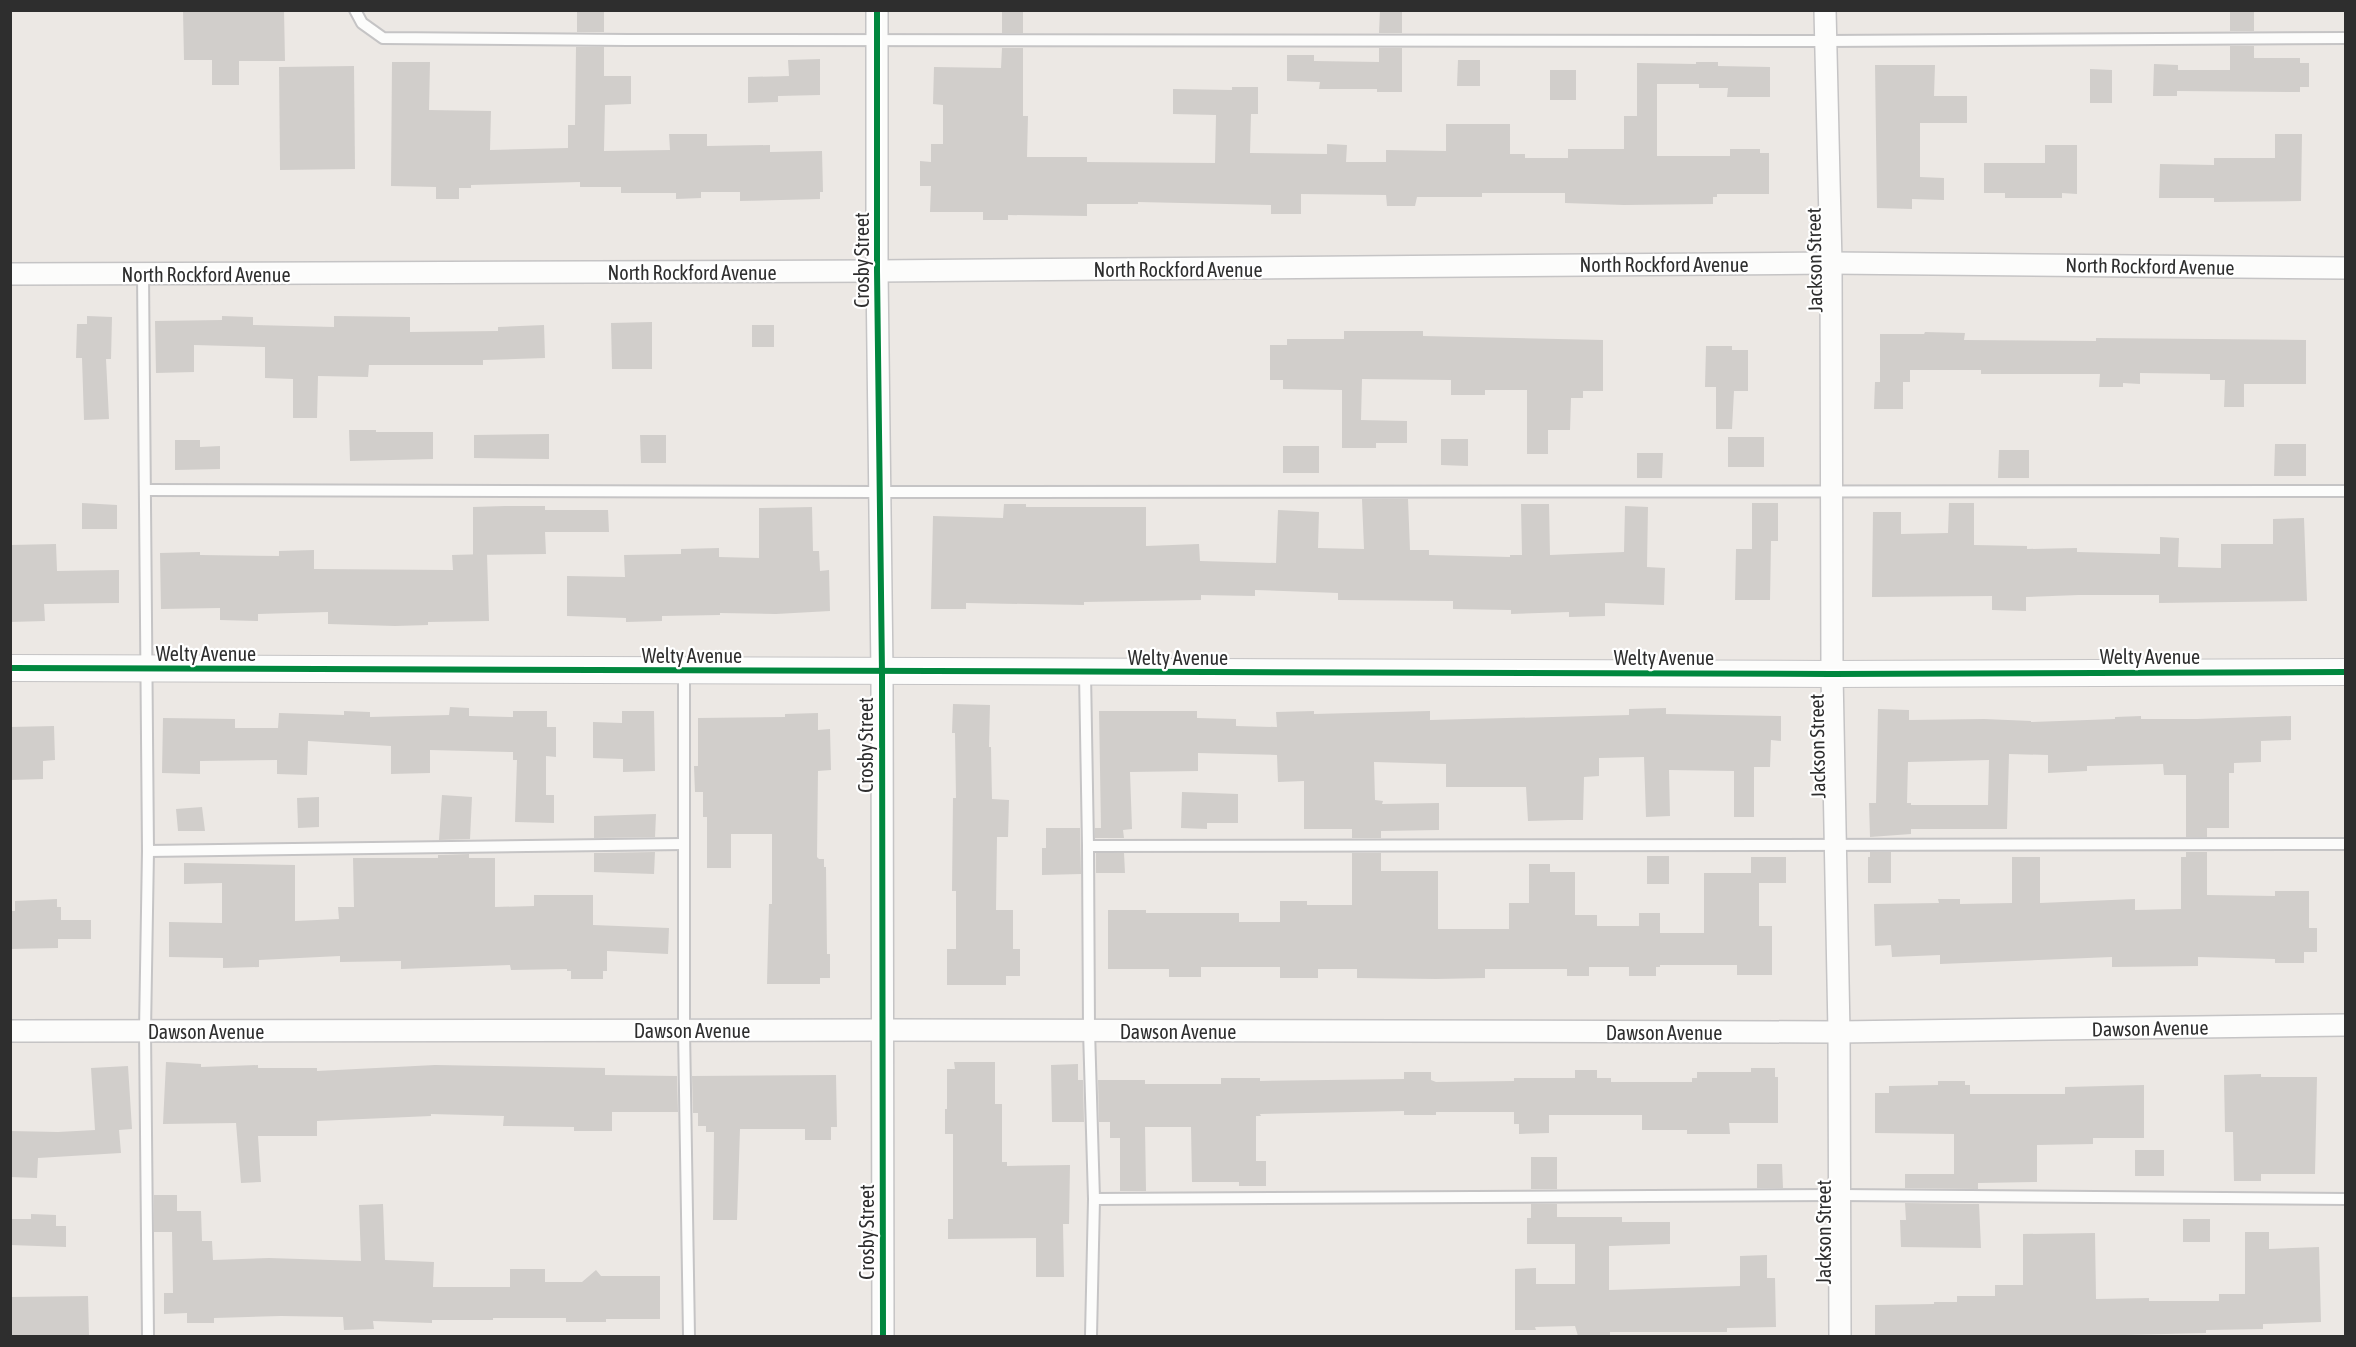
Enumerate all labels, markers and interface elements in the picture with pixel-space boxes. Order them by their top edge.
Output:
street label: Jackson Street [1802,207,1826,313]
street label: Crosby Street [850,212,873,308]
street label: North Rockford Avenue [1579,253,1749,276]
street label: North Rockford Avenue [2065,253,2235,279]
street label: North Rockford Avenue [1093,258,1263,281]
street label: North Rockford Avenue [607,261,777,284]
street label: North Rockford Avenue [121,263,291,286]
street label: Welty Avenue [156,642,256,665]
street label: Welty Avenue [642,644,742,667]
street label: Welty Avenue [2100,645,2200,668]
street label: Welty Avenue [1128,646,1228,669]
street label: Welty Avenue [1614,646,1714,669]
street label: Jackson Street [1805,693,1829,799]
street label: Crosby Street [854,697,877,793]
street label: Dawson Avenue [2091,1015,2209,1041]
street label: Dawson Avenue [634,1019,750,1042]
street label: Dawson Avenue [148,1020,264,1043]
street label: Dawson Avenue [1120,1020,1236,1043]
street label: Dawson Avenue [1606,1021,1722,1044]
street label: Jackson Street [1812,1179,1835,1284]
street label: Crosby Street [855,1184,878,1280]

